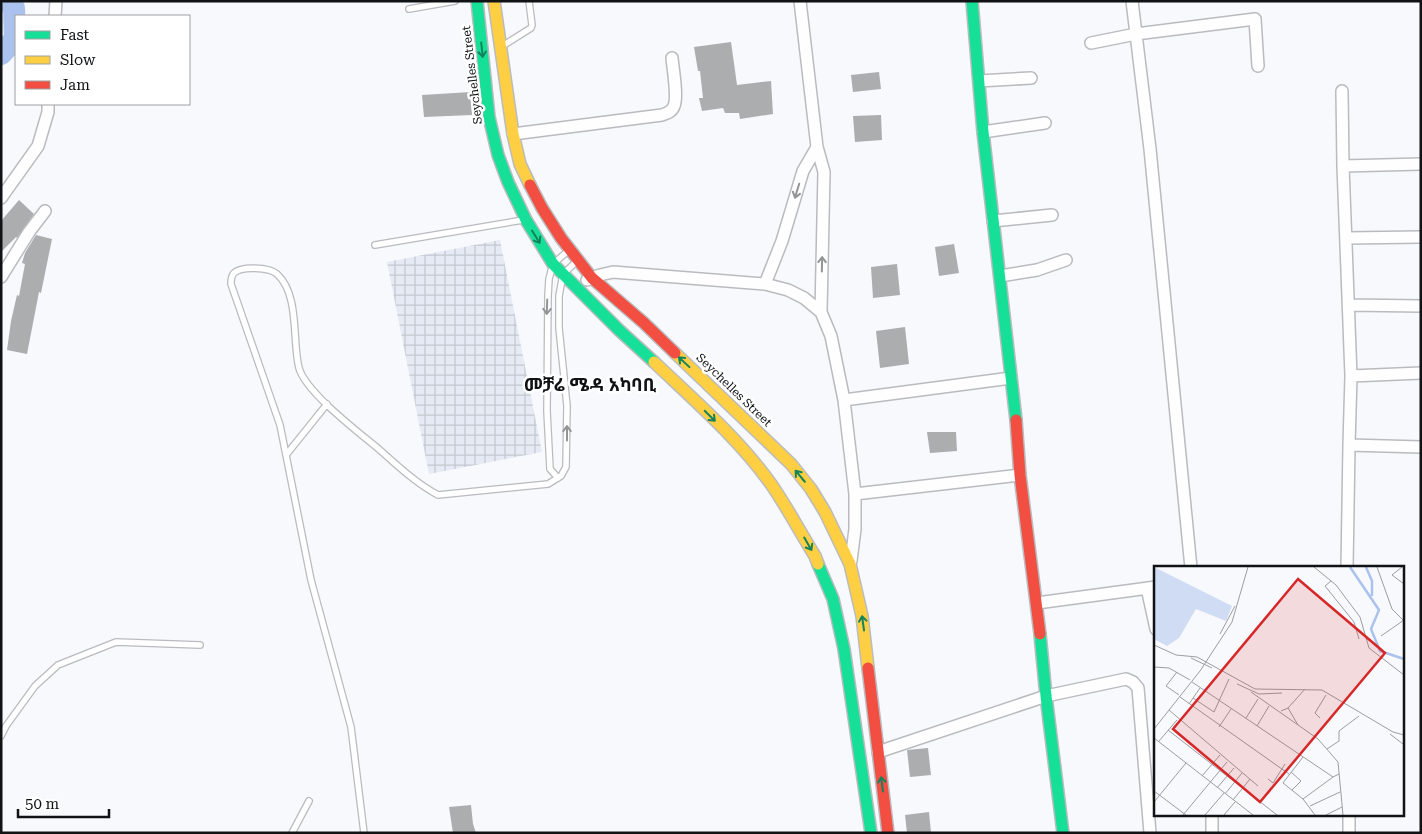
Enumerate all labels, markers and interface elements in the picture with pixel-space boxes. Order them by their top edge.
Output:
legend [15,15,190,105]
street label: Seychelles Street [459,24,485,125]
text: Fast [60,26,90,44]
one-way arrow [477,41,487,57]
text: Slow [60,51,96,69]
text: Jam [60,76,90,94]
one-way arrow [792,182,801,198]
one-way arrow [532,230,542,244]
one-way arrow [817,256,827,272]
one-way arrow [542,299,552,315]
street label: Seychelles Street [694,351,775,430]
one-way arrow [678,356,691,368]
district label: መቻሬ ሜዳ አካባቢ [524,374,657,395]
one-way arrow [704,410,716,422]
one-way arrow [562,425,572,442]
one-way arrow [795,469,806,482]
one-way arrow [804,537,814,551]
inset map [1154,566,1404,816]
one-way arrow [858,615,868,631]
one-way arrow [877,777,887,793]
scale bar [18,786,109,818]
text: 50 m [25,795,60,813]

